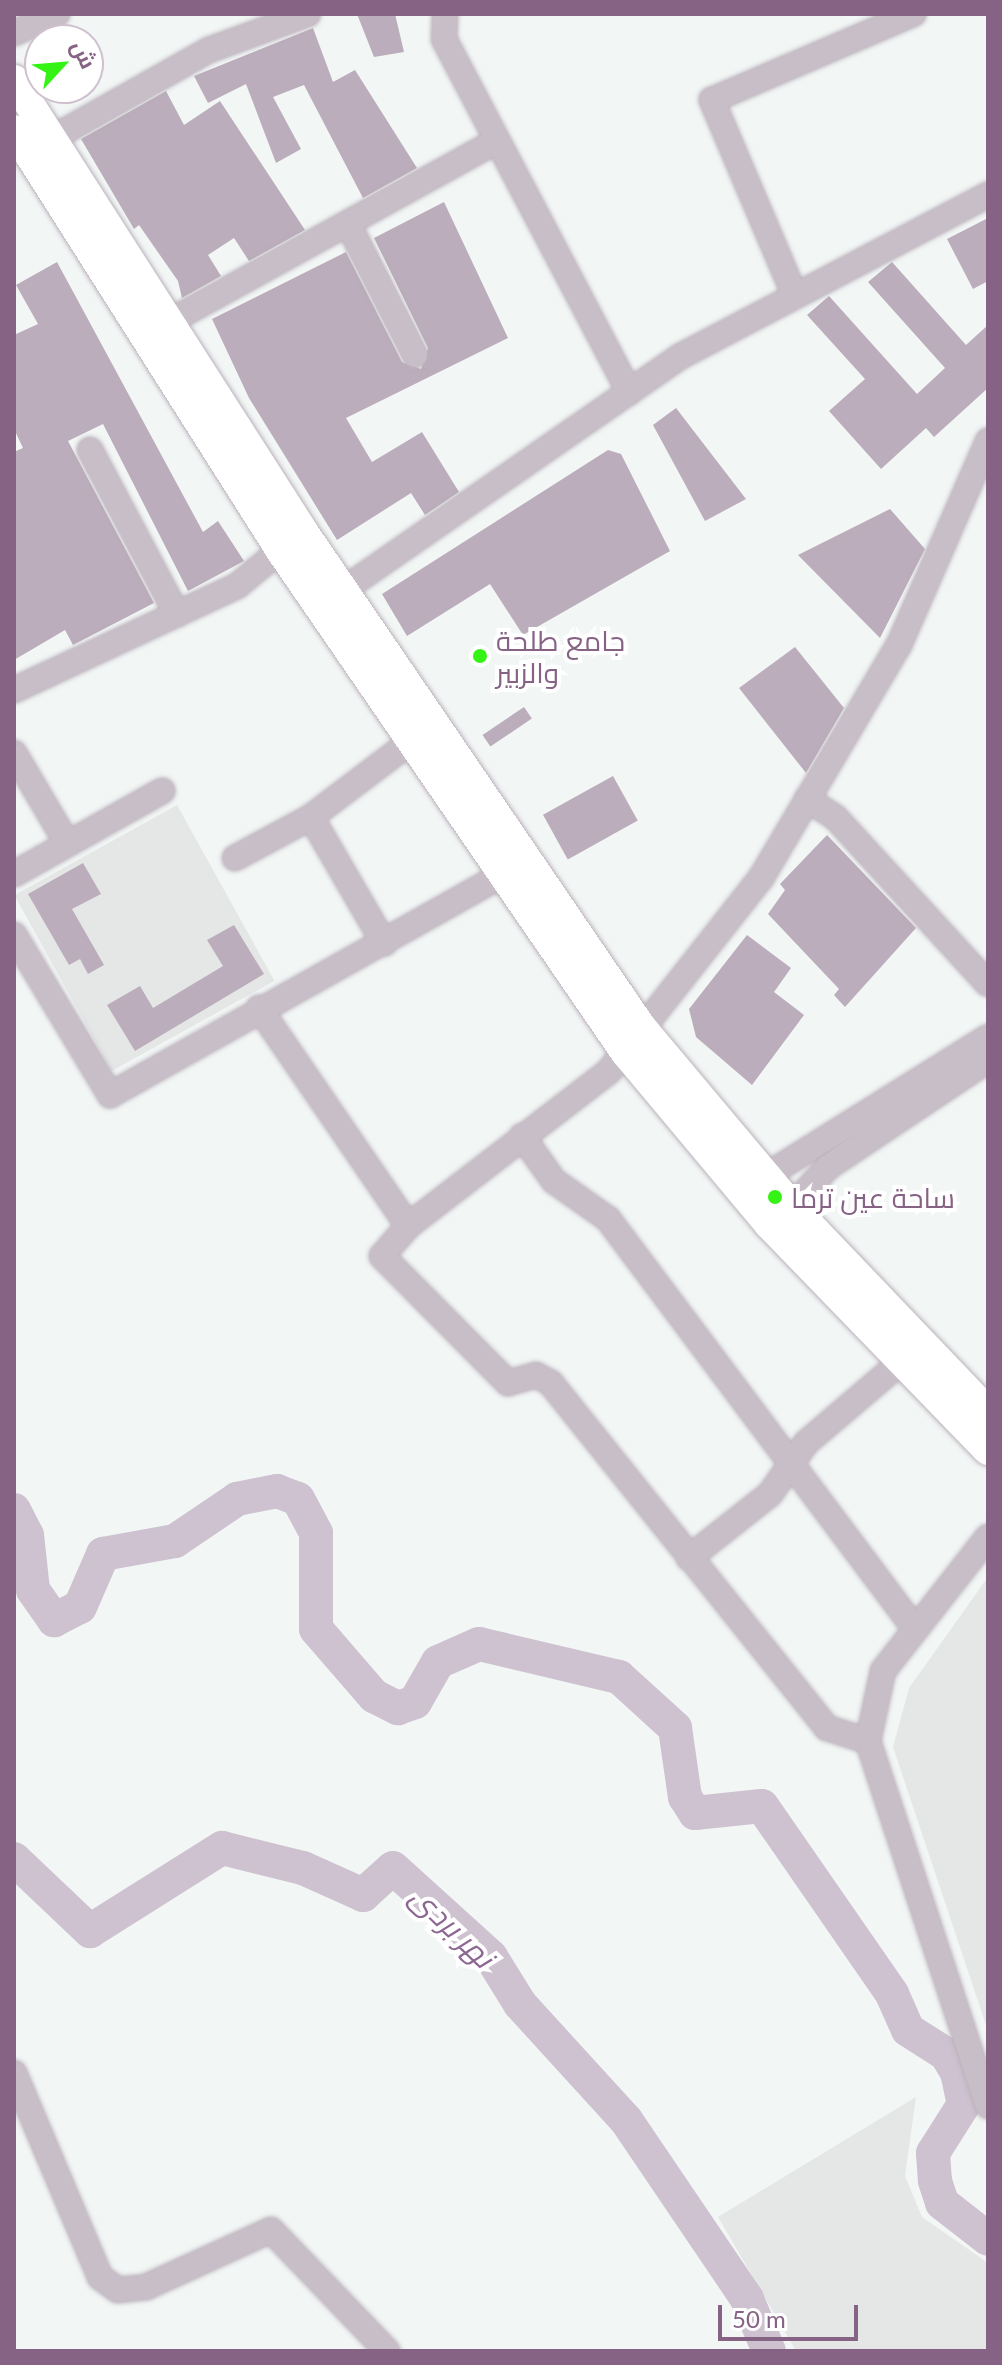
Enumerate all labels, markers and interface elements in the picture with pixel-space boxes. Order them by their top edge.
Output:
north arrow [24,24,104,104]
text: ش [66,36,103,73]
place label: جامع طلحة والزبير [496,623,625,689]
marker: جامع طلحة والزبير [471,647,489,665]
place label: ساحة عين ترما [791,1180,955,1214]
marker: ساحة عين ترما [766,1188,784,1206]
water label: نهر بردى [404,1878,502,1974]
scale bar [722,2289,862,2339]
text: 50 m [732,2304,786,2333]

